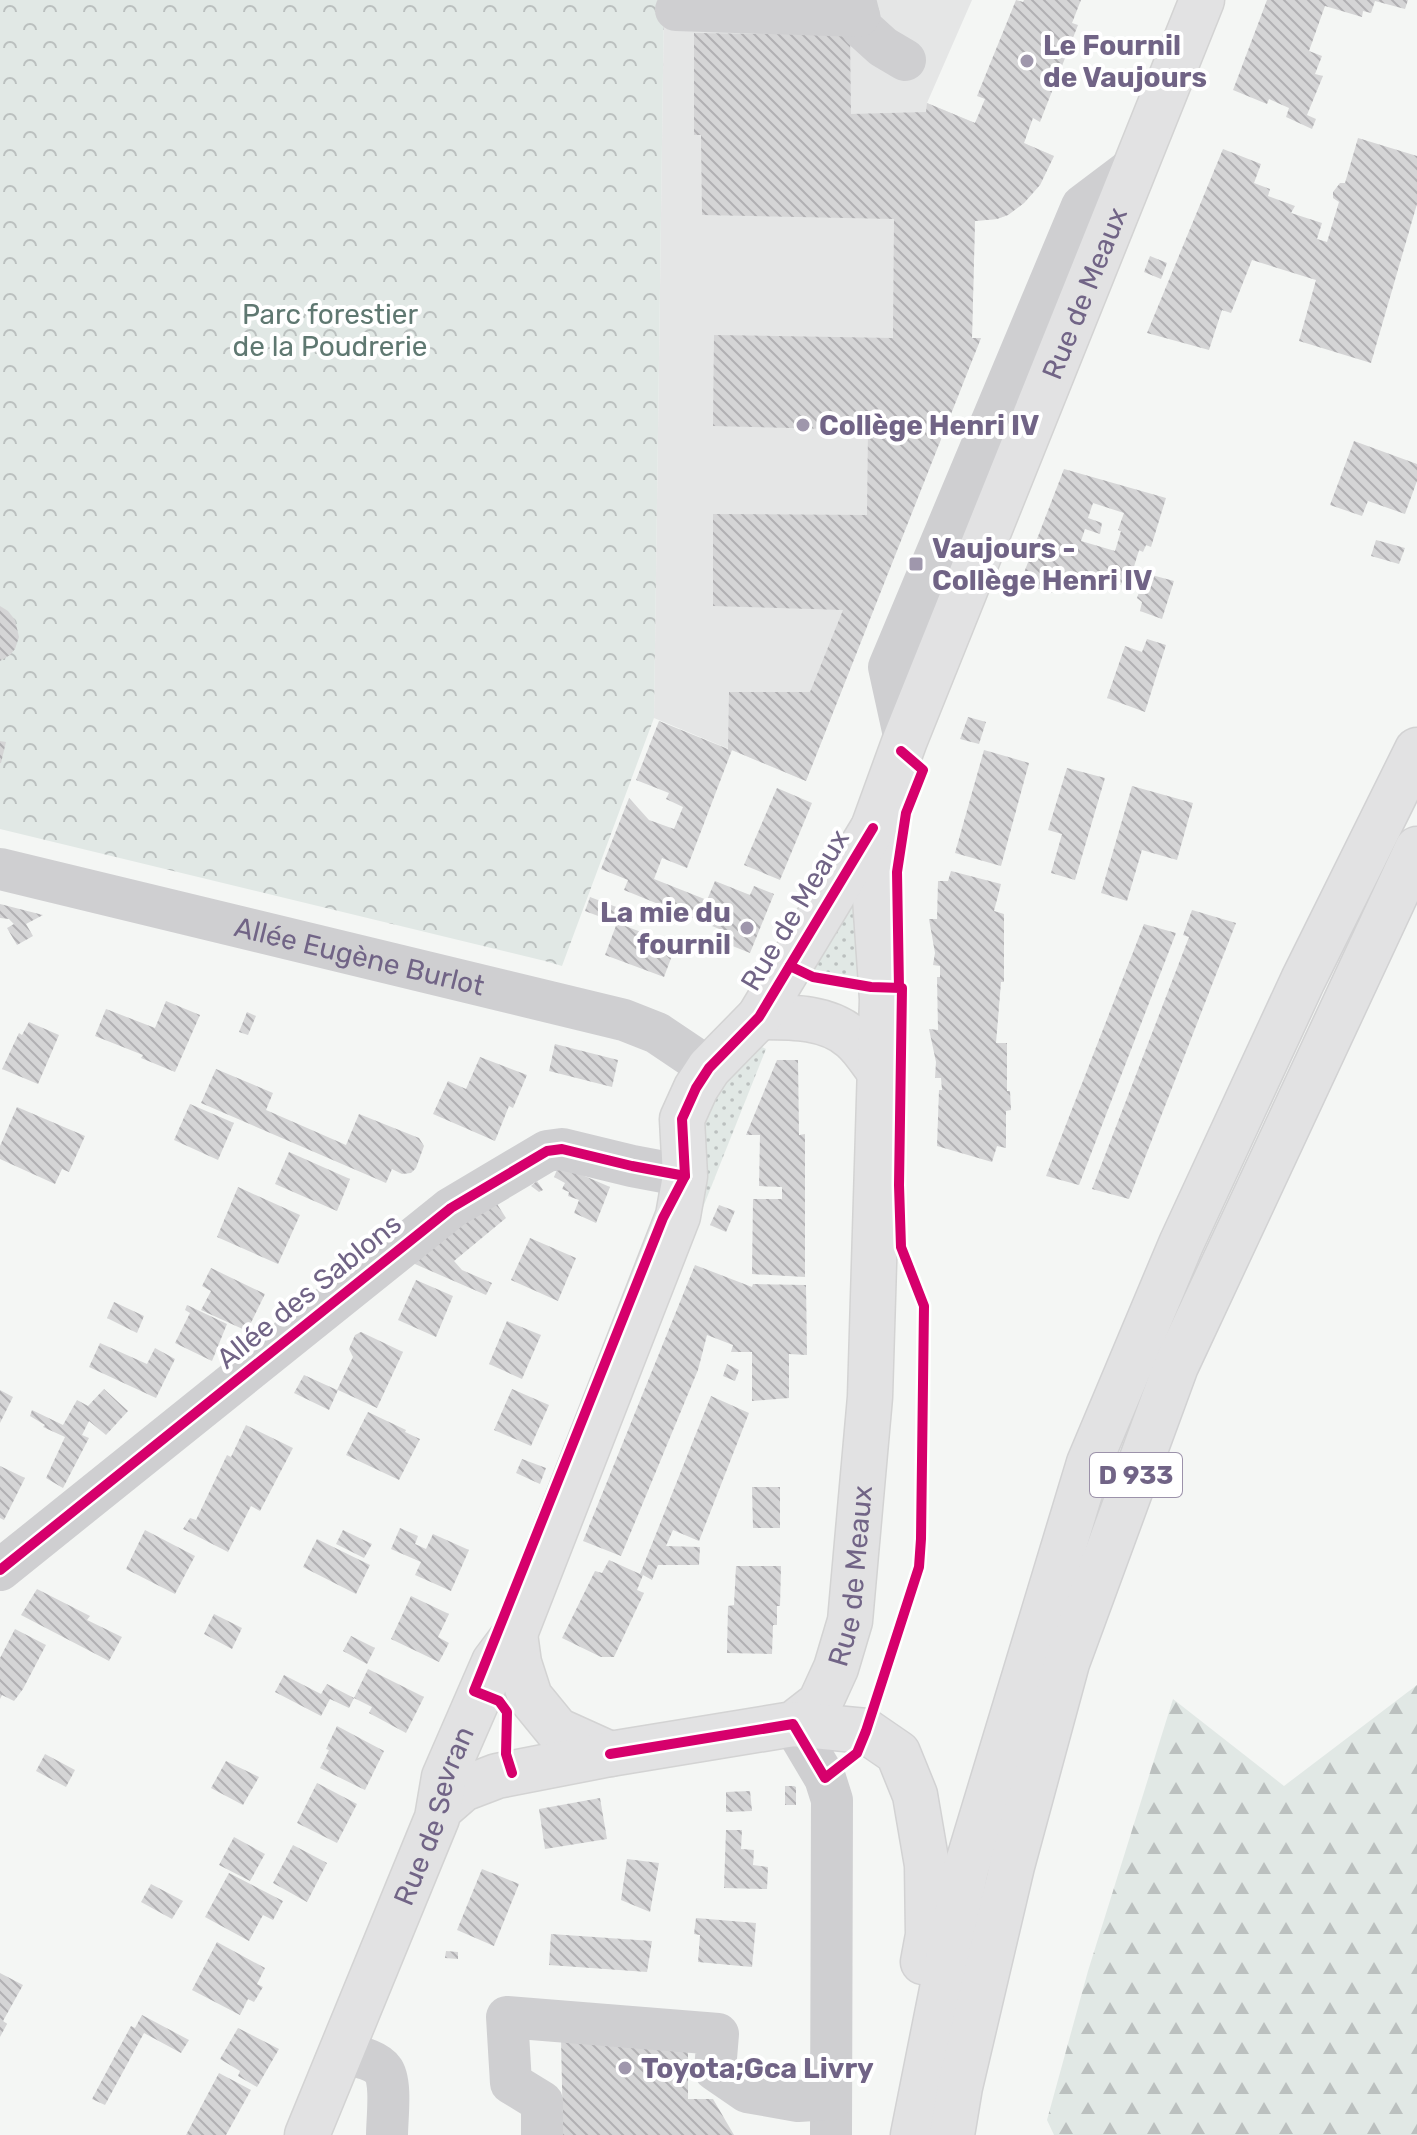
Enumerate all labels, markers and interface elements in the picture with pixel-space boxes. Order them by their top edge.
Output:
place label: Le Fournil de Vaujours [1043,29,1207,94]
marker: Le Fournil de Vaujours [1018,52,1036,70]
street label: Rue de Meaux [1035,202,1134,384]
park label: Parc forestier de la Poudrerie [233,298,427,363]
place label: Collège Henri IV [819,409,1039,442]
marker: Collège Henri IV [794,416,812,434]
place label: Vaujours - Collège Henri IV [932,532,1152,597]
marker: Vaujours - Collège Henri IV [907,555,925,573]
street label: Rue de Meaux [734,823,856,997]
place label: La mie du fournil [600,896,731,961]
street label: Allée Eugène Burlot [231,910,488,1002]
marker: La mie du fournil [738,919,756,937]
street label: Allée des Sablons [210,1207,408,1375]
road number: D 933 [1090,1453,1182,1497]
street label: Rue de Meaux [821,1484,879,1670]
street label: Rue de Sevran [387,1721,481,1910]
place label: Toyota;Gca Livry [641,2052,874,2085]
marker: Toyota;Gca Livry [616,2059,634,2077]

